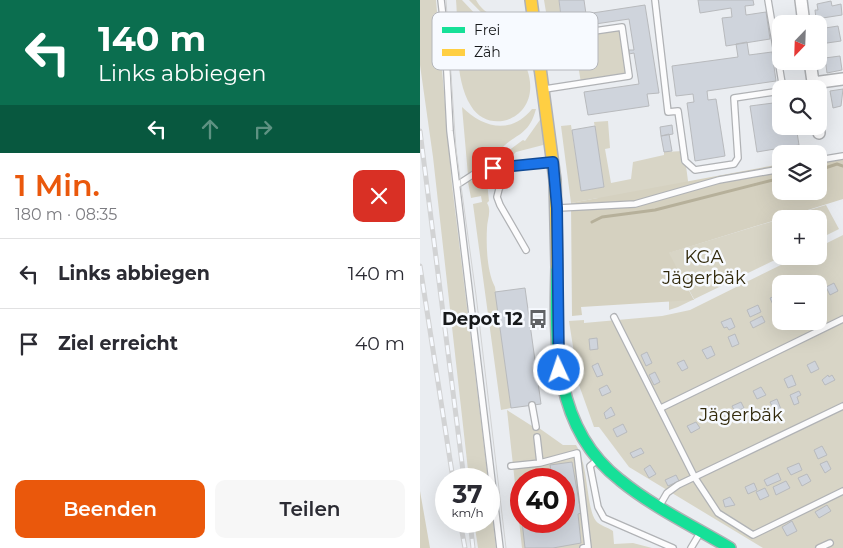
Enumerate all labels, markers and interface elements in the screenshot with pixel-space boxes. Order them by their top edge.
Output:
legend [432,12,598,70]
north arrow [772,15,828,70]
map controls [772,15,827,330]
text: 140 m [98,17,206,60]
icon: left [15,20,80,85]
text: Frei [474,21,500,39]
text: Zäh [474,43,501,61]
text: Links abbiegen [98,60,266,87]
button: search [772,80,827,135]
icon: left [143,115,171,143]
icon: ahead [196,115,224,143]
icon: right [249,115,277,143]
button: layers [772,145,827,200]
pin [472,147,514,189]
icon: arrive [479,154,507,182]
text: 1 Min. [15,167,100,204]
button: close [353,170,405,222]
text: 180 m · 08:35 [15,205,117,224]
button: + [772,210,827,265]
park label: KGA Jägerbäk [661,246,746,289]
icon: left [15,260,43,288]
text: Links abbiegen [58,262,210,285]
text: 140 m [348,262,405,285]
button: − [772,275,827,330]
place label: Depot 12 [442,308,523,330]
bus stop icon: Depot 12 [527,308,549,330]
icon: arrive [15,330,43,358]
text: Ziel erreicht [58,332,178,355]
text: 40 m [355,332,405,355]
position arrow [532,343,584,395]
park label: Jägerbäk [698,404,783,426]
speed limit sign: 40 [510,468,575,533]
text: 37 [452,479,483,509]
button: Beenden [15,480,205,538]
button: Teilen [215,480,405,538]
text: km/h [451,505,484,520]

